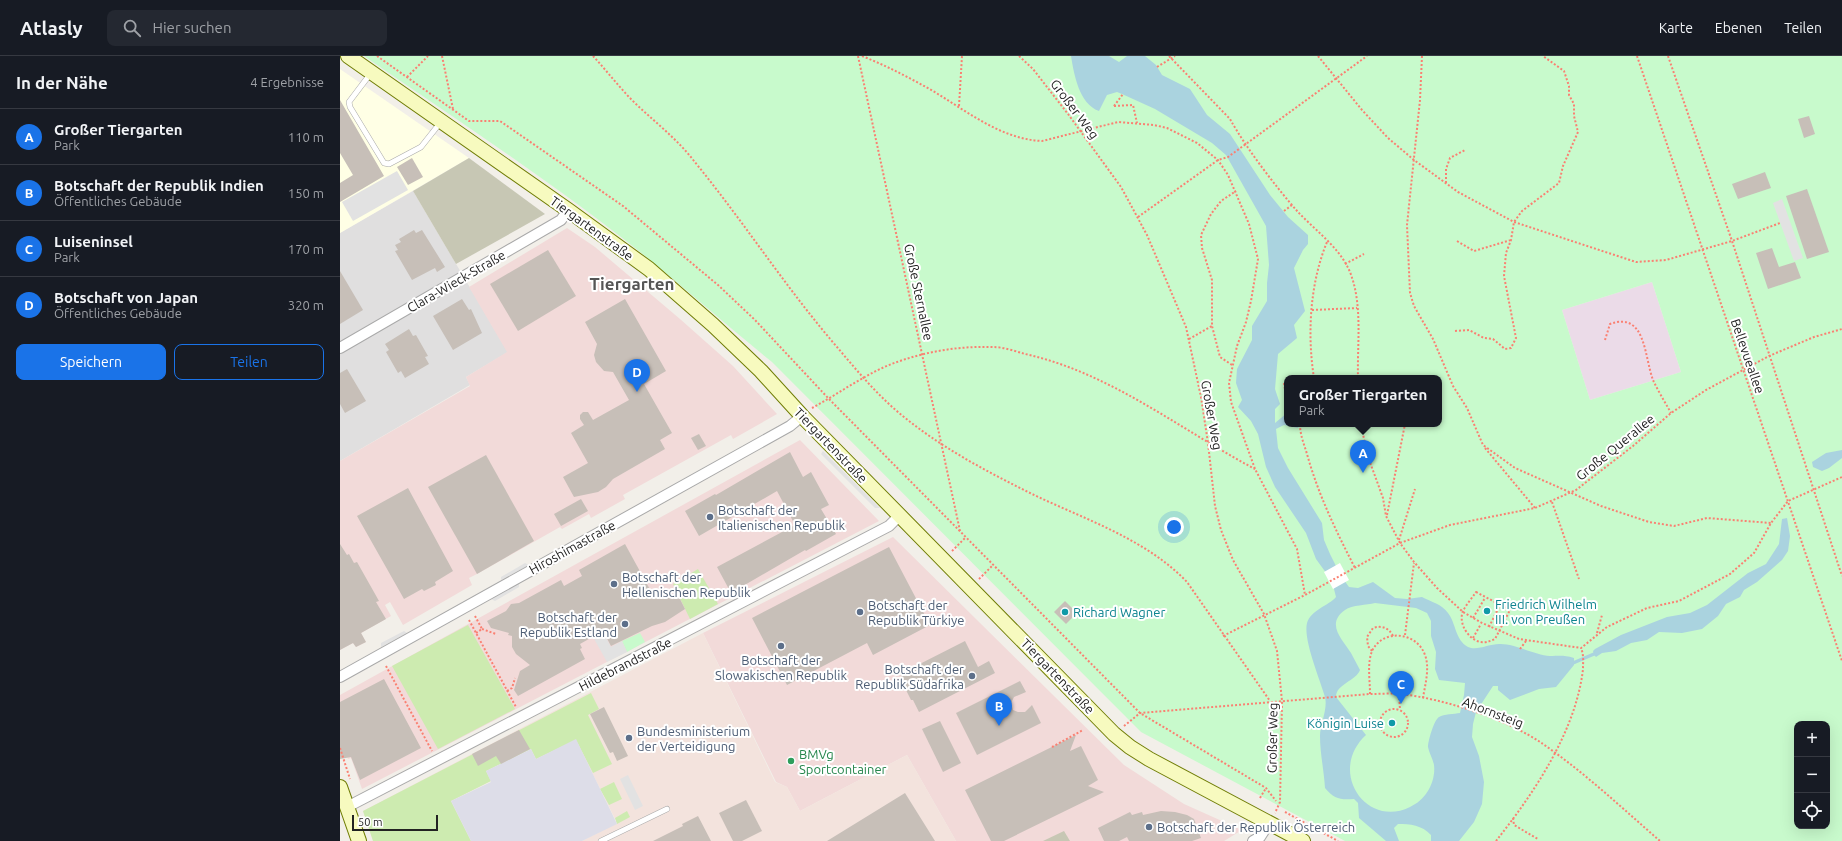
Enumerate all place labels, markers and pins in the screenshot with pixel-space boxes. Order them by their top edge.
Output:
pin: D [624,359,650,392]
pin: A [1350,440,1376,473]
place label: Botschaft der Italienischen Republik [718,503,846,532]
marker: Botschaft der Italienischen Republik [705,512,715,522]
place label: Botschaft der Hellenischen Republik [622,570,751,599]
marker: Botschaft der Hellenischen Republik [609,579,619,589]
place label: Friedrich Wilhelm III. von Preußen [1495,597,1597,626]
place label: Botschaft der Republik Türkiye [868,598,964,627]
place label: Richard Wagner [1073,605,1165,619]
marker: Friedrich Wilhelm III. von Preußen [1482,606,1492,616]
marker: Botschaft der Republik Türkiye [855,607,865,617]
marker: Richard Wagner [1060,607,1070,617]
place label: Botschaft der Republik Estland [520,610,617,639]
marker: Botschaft der Republik Estland [620,619,630,629]
marker: Botschaft der Slowakischen Republik [776,641,786,651]
place label: Botschaft der Slowakischen Republik [715,653,847,682]
place label: Botschaft der Republik Südafrika [855,662,964,691]
marker: Botschaft der Republik Südafrika [967,671,977,681]
pin: C [1388,671,1414,704]
pin: B [986,693,1012,726]
place label: Königin Luise [1307,716,1384,730]
marker: Königin Luise [1387,718,1397,728]
place label: Bundesministerium der Verteidigung [637,724,750,753]
marker: Bundesministerium der Verteidigung [624,733,634,743]
place label: BMVg Sportcontainer [799,747,887,776]
marker: BMVg Sportcontainer [786,756,796,766]
place label: Botschaft der Republik Österreich [1157,819,1355,834]
marker: Botschaft der Republik Österreich [1144,822,1154,832]

